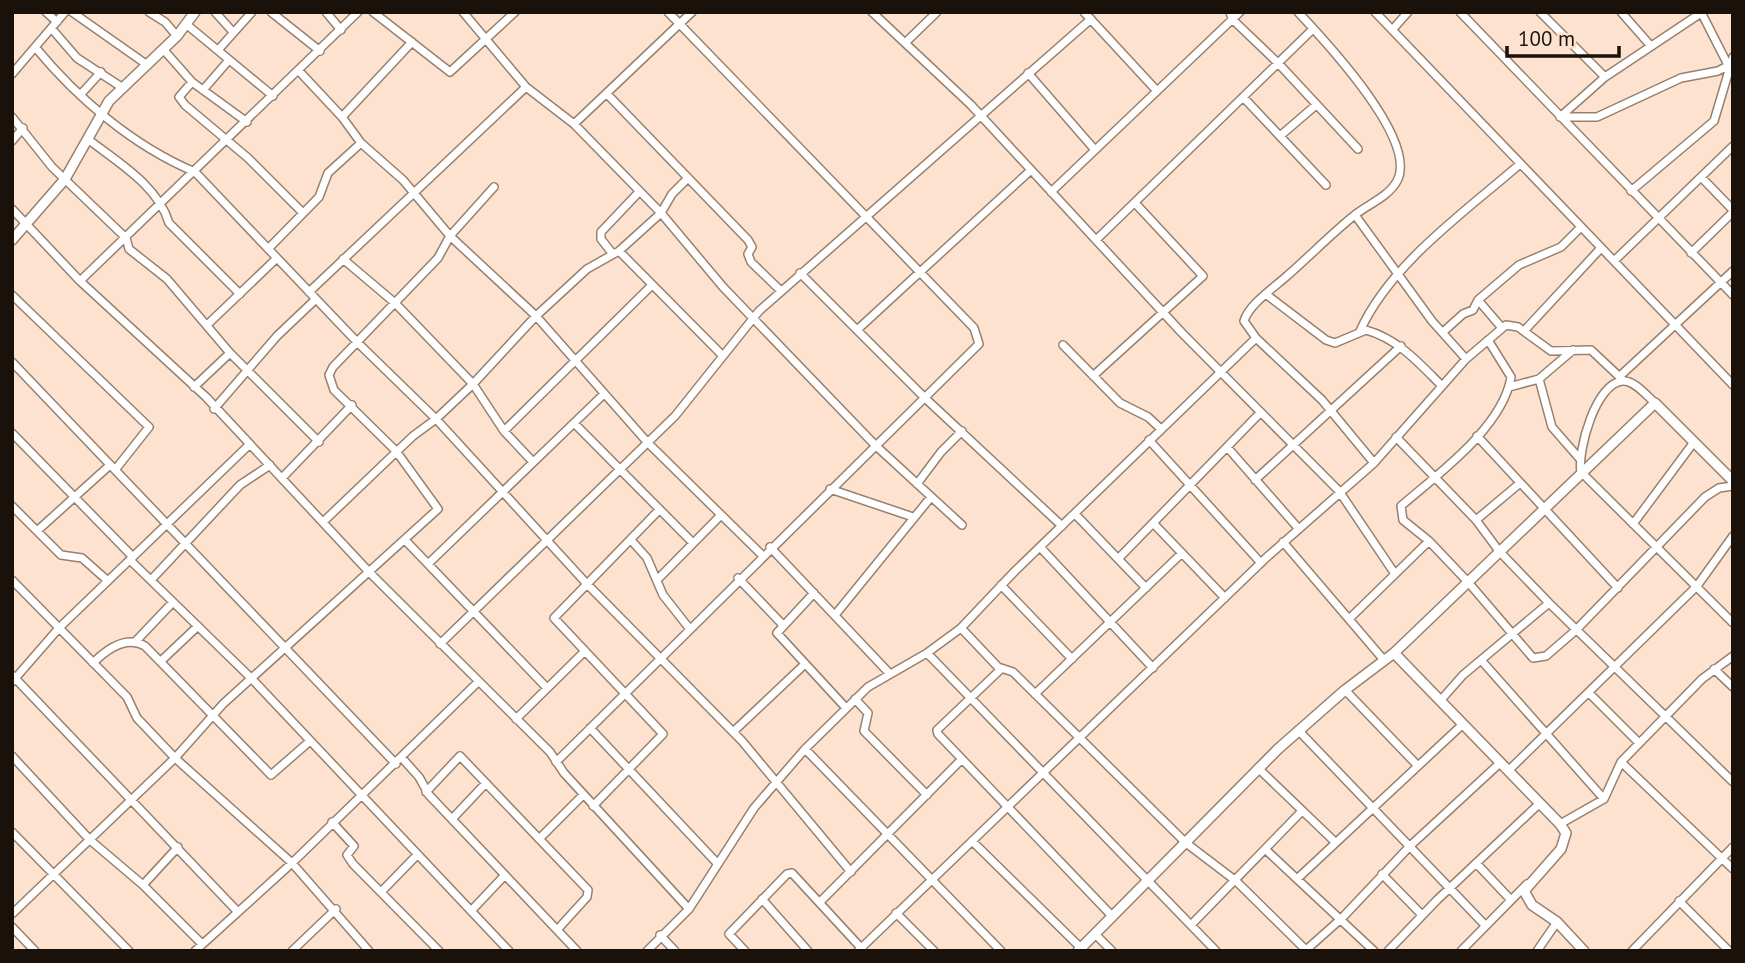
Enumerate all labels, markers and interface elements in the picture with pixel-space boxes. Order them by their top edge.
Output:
scale bar [1507,14,1619,58]
text: 100 m [1518,25,1575,52]

